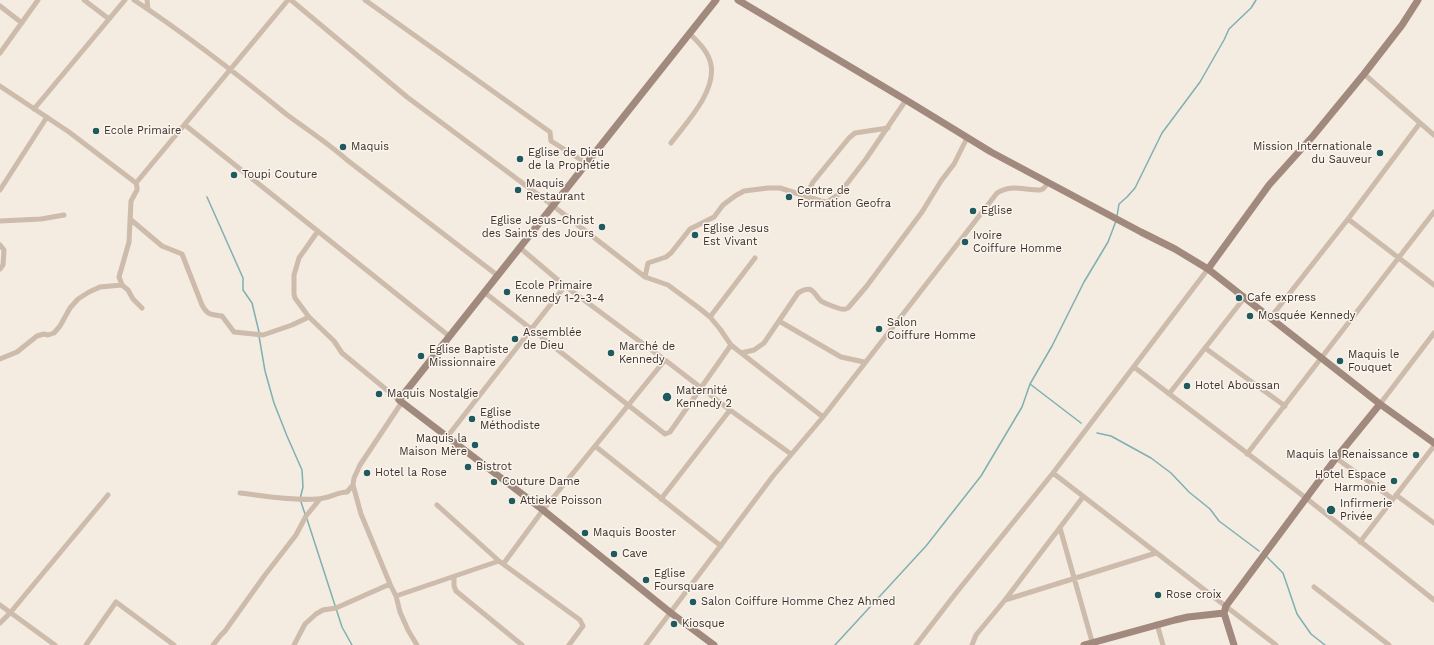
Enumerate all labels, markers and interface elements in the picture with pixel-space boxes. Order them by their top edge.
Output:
place label: Ecole Primaire [104,124,181,138]
marker: Ecole Primaire [91,126,101,136]
place label: Maquis [351,140,389,154]
place label: Mission Internationale du Sauveur [1253,140,1372,166]
marker: Maquis [338,142,348,152]
place label: Eglise de Dieu de la Prophétie [528,146,610,172]
marker: Mission Internationale du Sauveur [1375,148,1385,158]
marker: Eglise de Dieu de la Prophétie [515,154,525,164]
place label: Toupi Couture [242,168,317,182]
marker: Toupi Couture [229,170,239,180]
place label: Maquis Restaurant [526,177,585,203]
place label: Centre de Formation Geofra [797,184,891,210]
marker: Maquis Restaurant [513,185,523,195]
marker: Centre de Formation Geofra [784,192,794,202]
place label: Eglise [981,204,1012,218]
marker: Eglise [968,206,978,216]
place label: Eglise Jesus-Christ des Saints des Jours [482,214,594,240]
marker: Eglise Jesus-Christ des Saints des Jours [597,222,607,232]
place label: Eglise Jesus Est Vivant [703,222,769,248]
place label: Ivoire Coiffure Homme [973,229,1062,255]
marker: Eglise Jesus Est Vivant [690,230,700,240]
marker: Ivoire Coiffure Homme [960,237,970,247]
place label: Ecole Primaire Kennedy 1-2-3-4 [515,279,604,305]
marker: Ecole Primaire Kennedy 1-2-3-4 [502,287,512,297]
place label: Cafe express [1247,291,1316,305]
marker: Cafe express [1234,293,1244,303]
place label: Mosquée Kennedy [1258,309,1355,323]
marker: Mosquée Kennedy [1245,311,1255,321]
place label: Salon Coiffure Homme [887,316,976,342]
marker: Salon Coiffure Homme [874,324,884,334]
place label: Assemblée de Dieu [523,326,582,352]
marker: Assemblée de Dieu [510,334,520,344]
place label: Marché de Kennedy [619,340,675,366]
place label: Eglise Baptiste Missionnaire [429,343,509,369]
marker: Marché de Kennedy [606,348,616,358]
place label: Maquis le Fouquet [1348,348,1399,374]
marker: Eglise Baptiste Missionnaire [416,351,426,361]
marker: Maquis le Fouquet [1335,356,1345,366]
place label: Hotel Aboussan [1195,379,1280,393]
marker: Hotel Aboussan [1182,381,1192,391]
place label: Maternité Kennedy 2 [676,384,732,410]
place label: Maquis Nostalgie [387,387,478,401]
marker: Maquis Nostalgie [374,389,384,399]
marker: Maternité Kennedy 2 [661,391,673,403]
place label: Eglise Méthodiste [480,406,540,432]
marker: Eglise Méthodiste [467,414,477,424]
place label: Maquis la Maison Mère [399,432,467,458]
marker: Maquis la Maison Mère [470,440,480,450]
place label: Maquis la Renaissance [1286,448,1408,462]
marker: Maquis la Renaissance [1411,450,1421,460]
place label: Bistrot [476,460,512,474]
marker: Bistrot [463,462,473,472]
place label: Hotel la Rose [375,466,447,480]
marker: Hotel la Rose [362,468,372,478]
place label: Hotel Espace Harmonie [1315,468,1386,494]
place label: Couture Dame [502,475,580,489]
marker: Hotel Espace Harmonie [1389,476,1399,486]
marker: Couture Dame [489,477,499,487]
place label: Attieke Poisson [520,494,602,508]
marker: Attieke Poisson [507,496,517,506]
place label: Infirmerie Privée [1340,497,1392,523]
marker: Infirmerie Privée [1325,504,1337,516]
place label: Maquis Booster [593,526,676,540]
marker: Maquis Booster [580,528,590,538]
place label: Cave [622,547,648,561]
marker: Cave [609,549,619,559]
place label: Eglise Foursquare [654,567,714,593]
marker: Eglise Foursquare [641,575,651,585]
place label: Rose croix [1166,588,1221,602]
marker: Rose croix [1153,590,1163,600]
place label: Salon Coiffure Homme Chez Ahmed [701,595,895,609]
marker: Salon Coiffure Homme Chez Ahmed [688,597,698,607]
place label: Kiosque [682,617,725,631]
marker: Kiosque [669,619,679,629]

